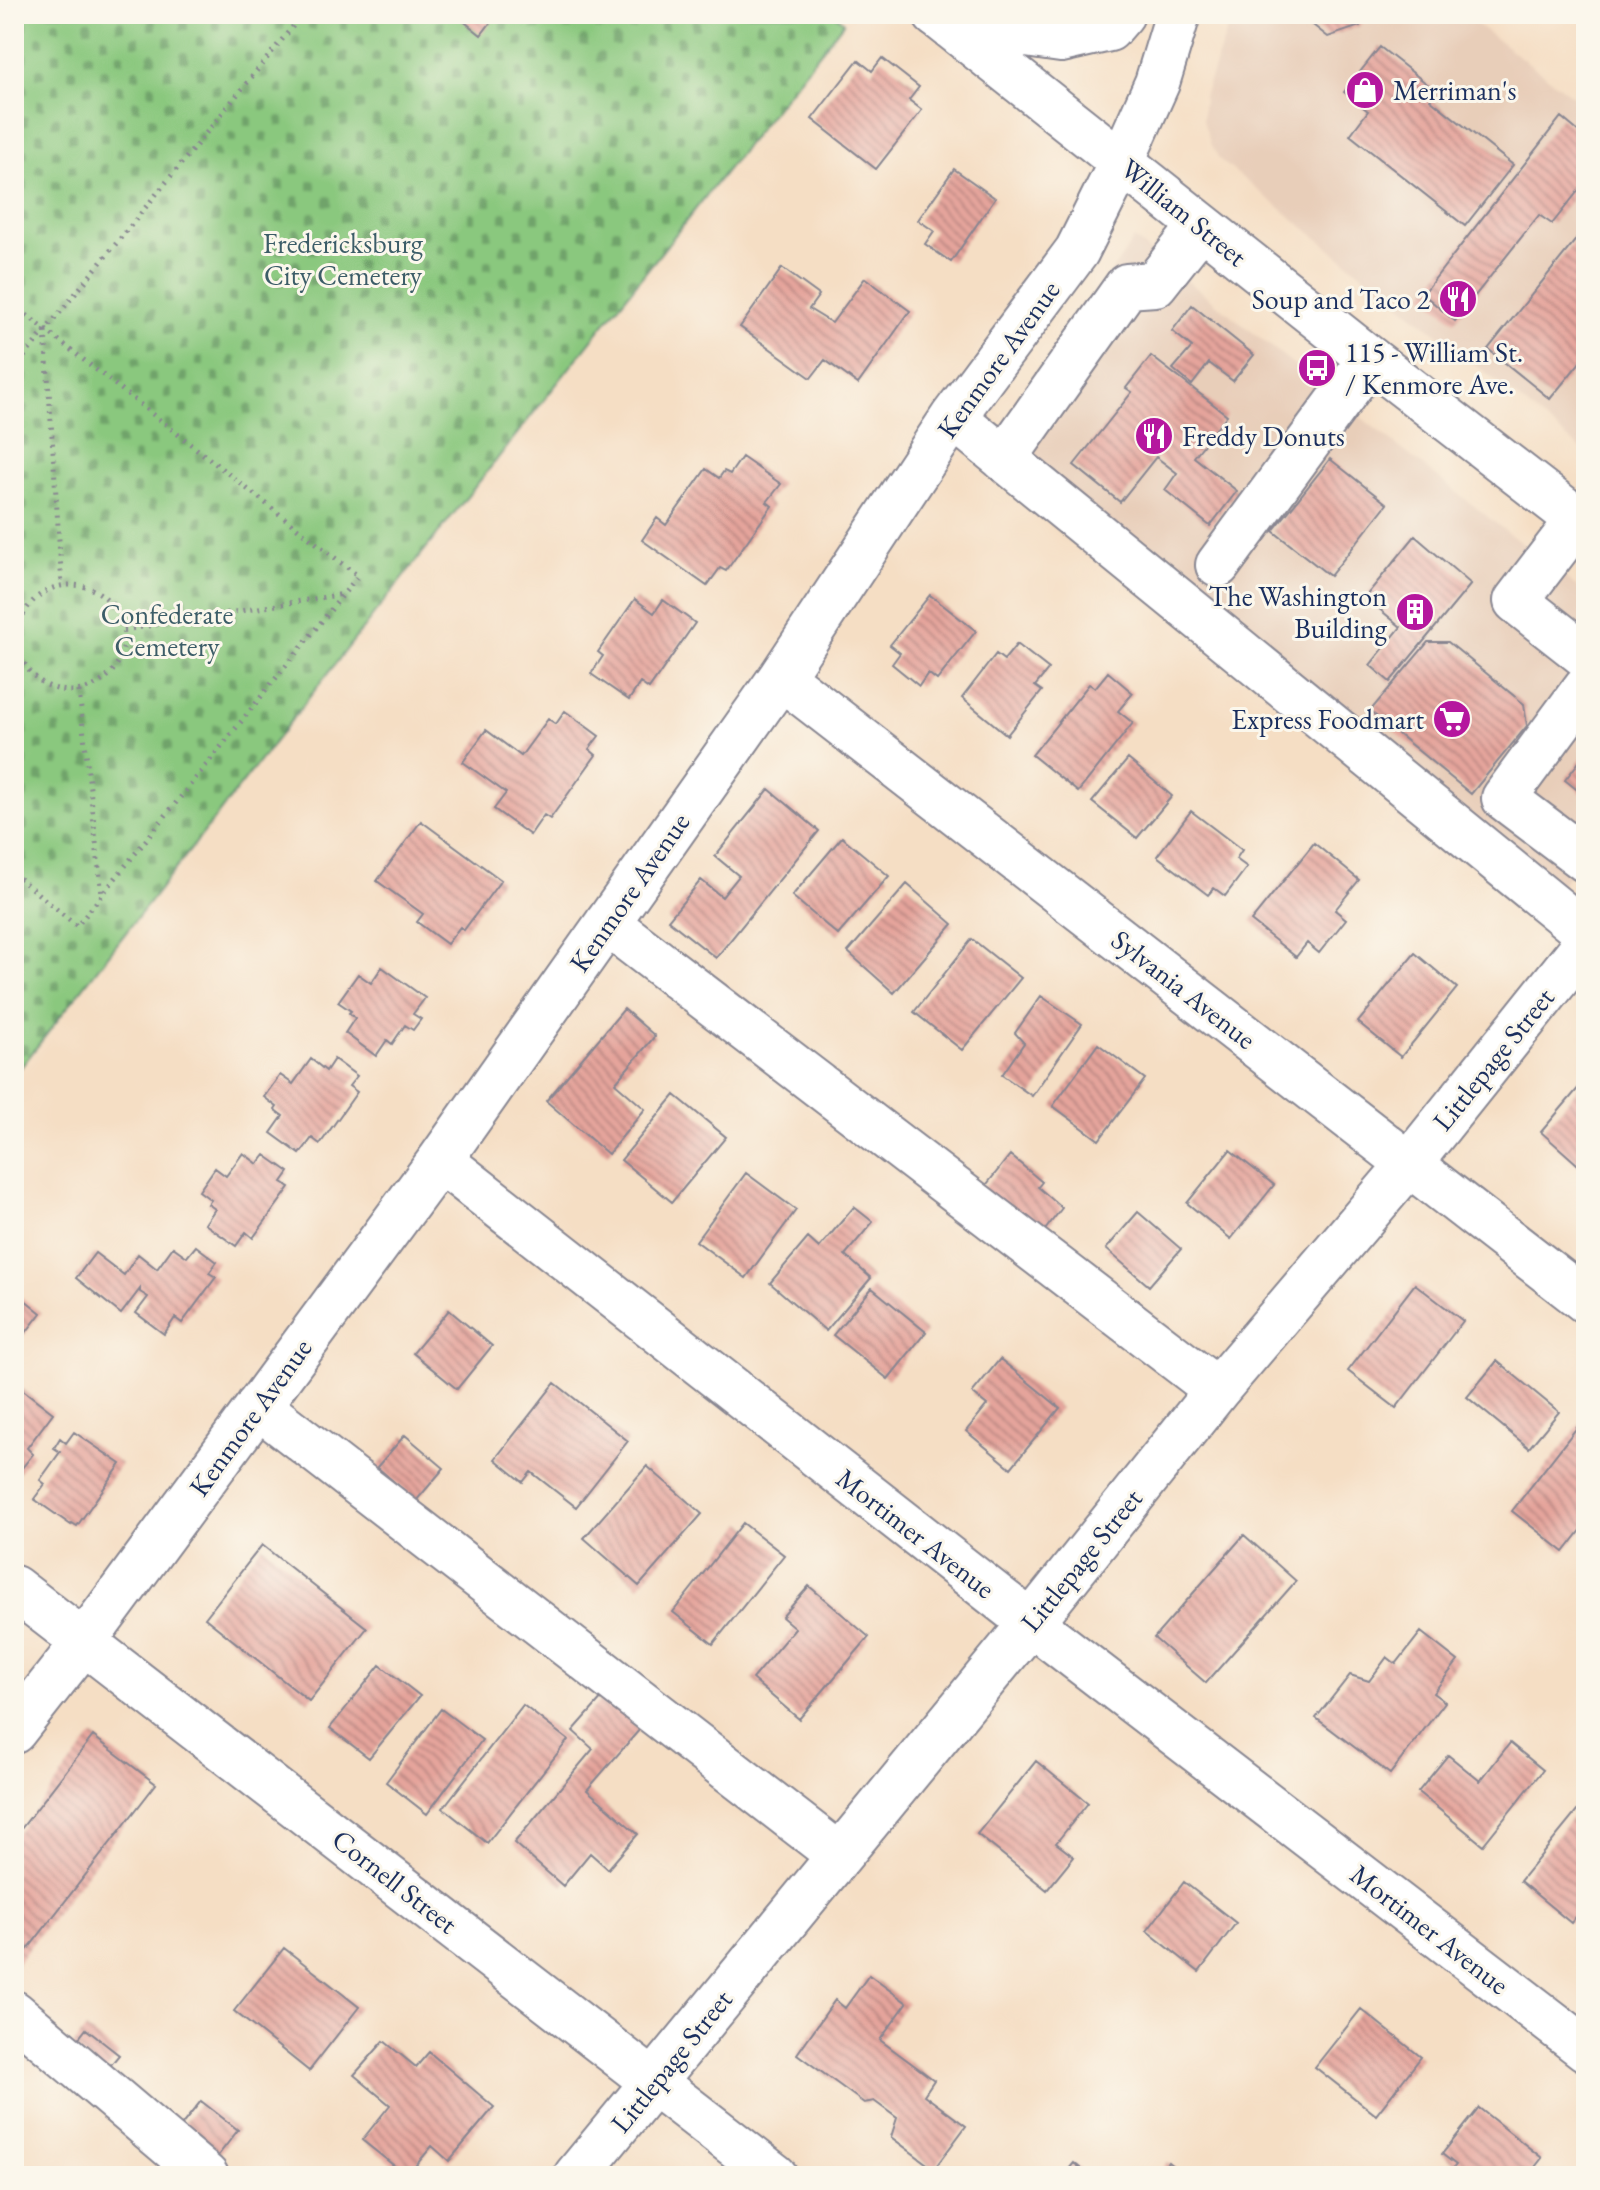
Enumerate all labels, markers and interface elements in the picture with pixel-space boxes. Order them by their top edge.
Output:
shop icon: Merriman's [1344,69,1386,111]
place label: Merriman's [1393,72,1517,108]
street label: William Street [1113,150,1255,274]
park label: Fredericksburg City Cemetery [263,225,424,293]
street label: Kenmore Avenue [929,273,1067,445]
restaurant icon: Soup and Taco 2 [1437,278,1479,320]
place label: Soup and Taco 2 [1252,281,1431,317]
place label: 115 - William St. / Kenmore Ave. [1345,334,1523,402]
bus stop icon: 115 - William St. / Kenmore Ave. [1296,347,1338,389]
restaurant icon: Freddy Donuts [1133,415,1175,457]
place label: Freddy Donuts [1182,418,1345,454]
place label: The Washington Building [1209,578,1388,646]
building icon: The Washington Building [1394,591,1436,633]
park label: Confederate Cemetery [101,596,233,664]
supermarket icon: Express Foodmart [1431,698,1473,740]
place label: Express Foodmart [1231,701,1424,737]
street label: Kenmore Avenue [561,805,697,979]
street label: Sylvania Avenue [1104,921,1264,1057]
street label: Littlepage Street [1424,980,1562,1138]
street label: Kenmore Avenue [181,1331,319,1503]
street label: Mortimer Avenue [829,1460,1003,1606]
street label: Littlepage Street [1012,1481,1150,1639]
street label: Cornell Street [325,1821,465,1941]
street label: Mortimer Avenue [1343,1856,1517,2002]
street label: Littlepage Street [602,1982,740,2140]

